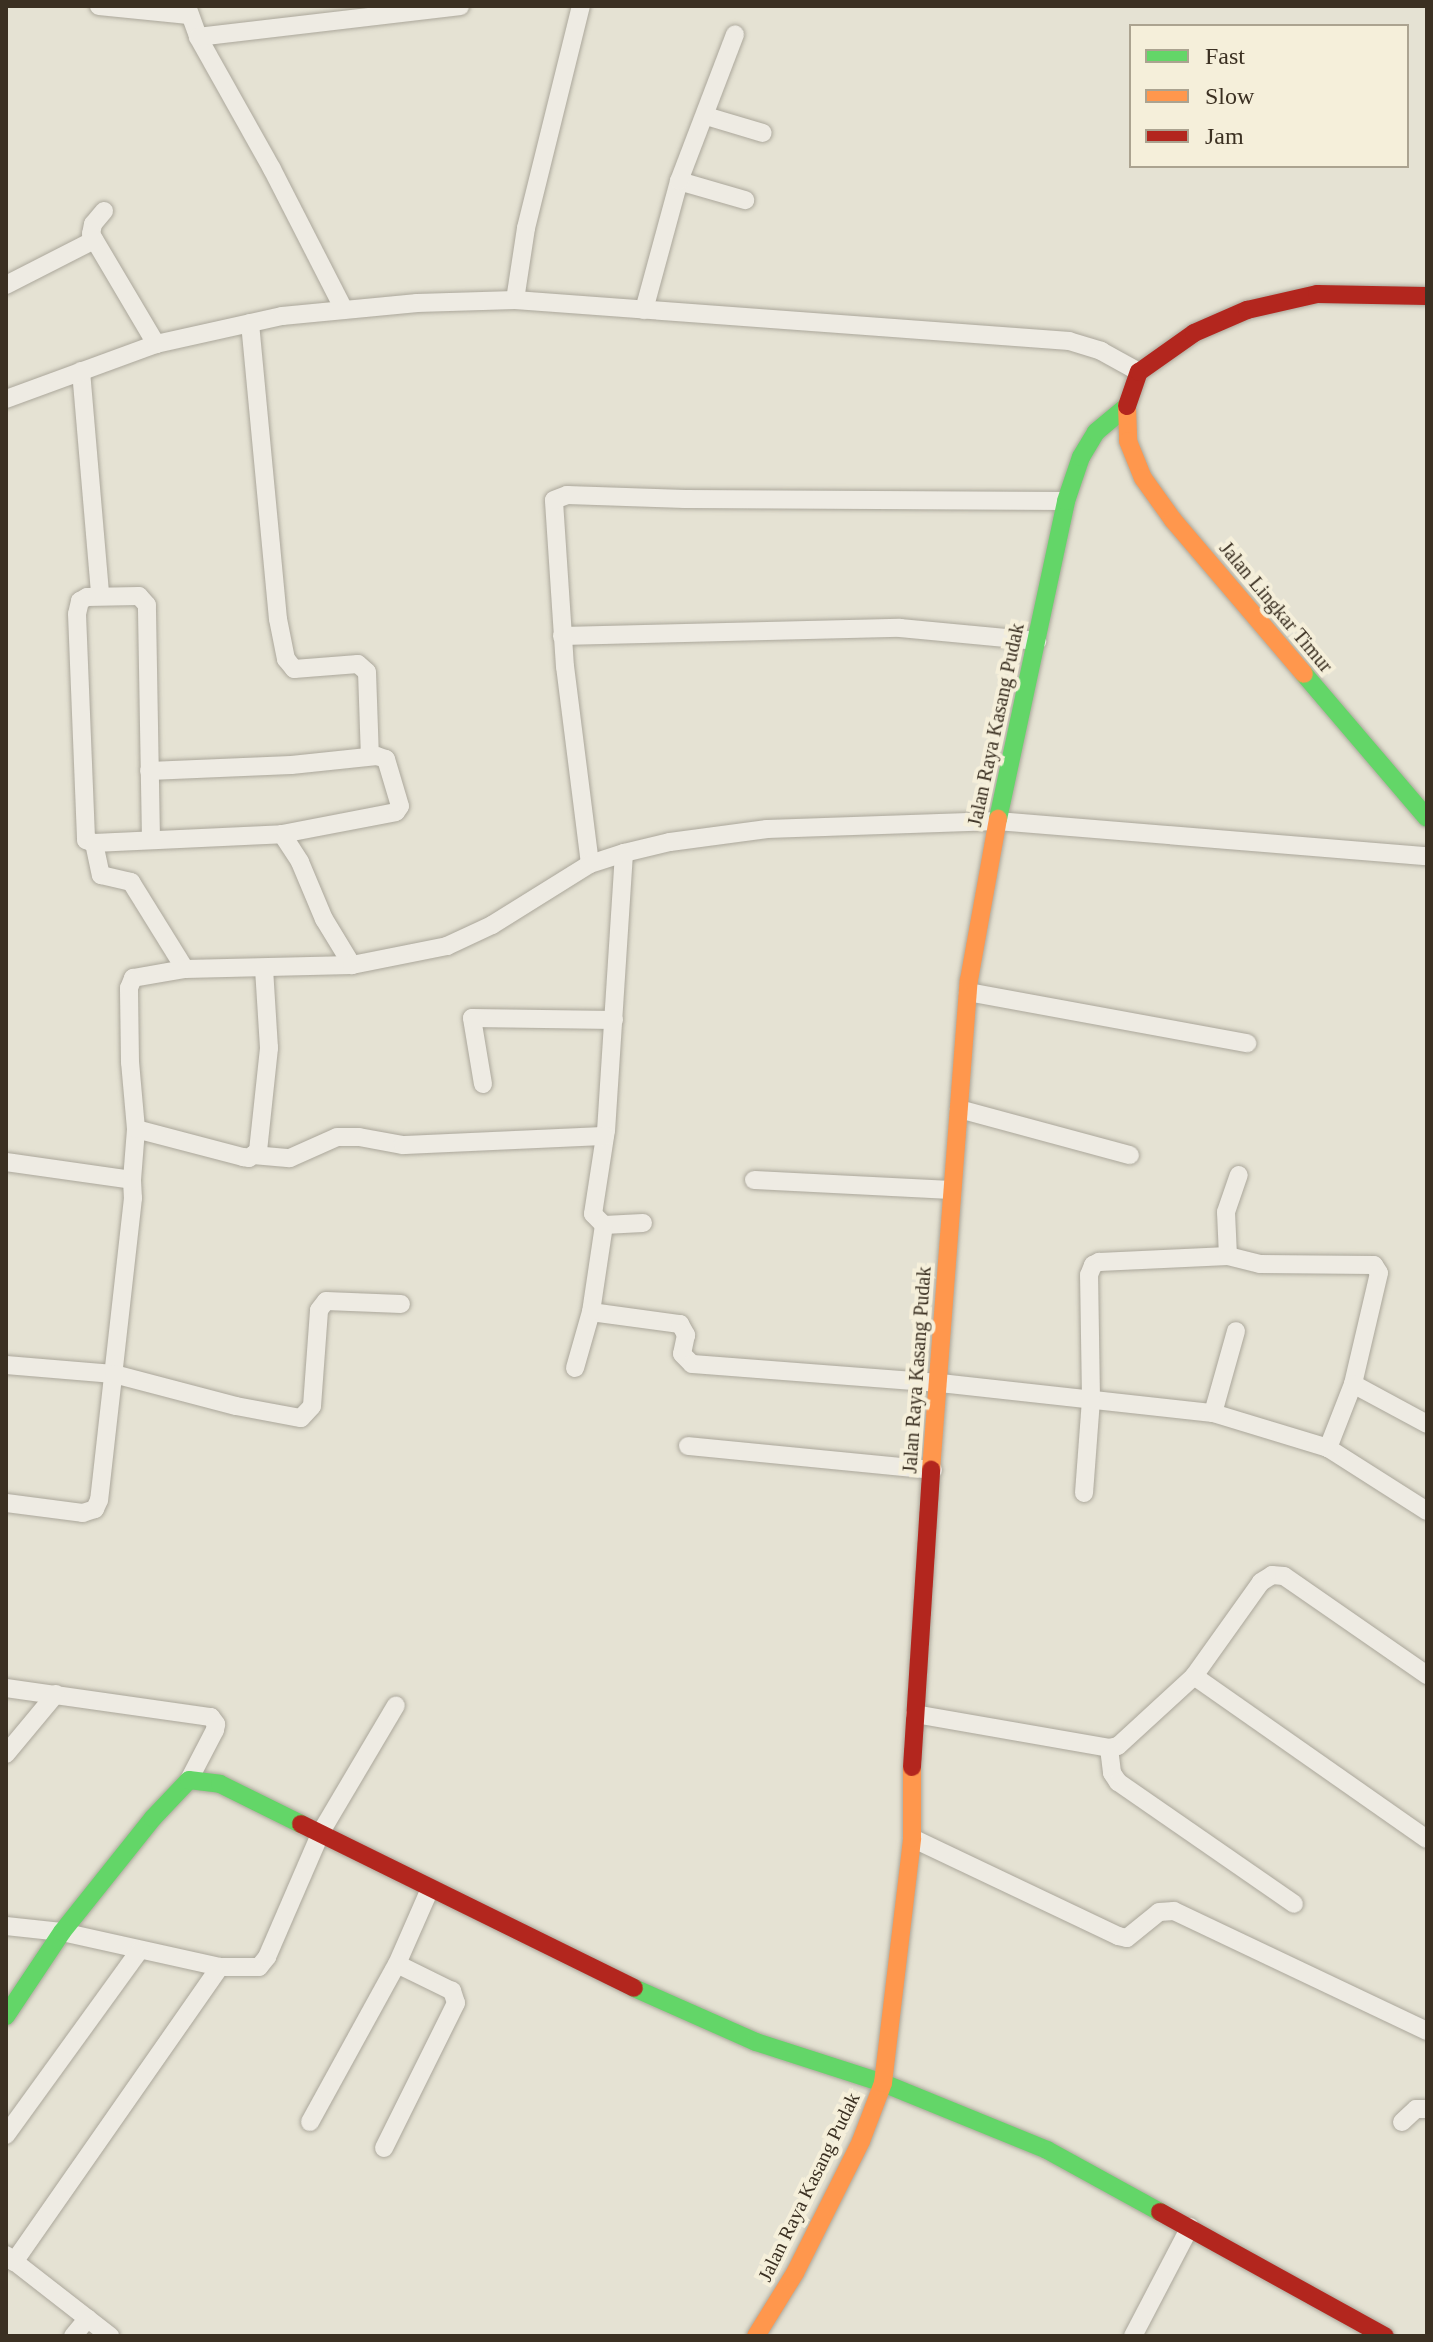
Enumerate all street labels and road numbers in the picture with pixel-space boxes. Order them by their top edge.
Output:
street label: Jalan Lingkar Timur [1214,537,1338,677]
street label: Jalan Raya Kasang Pudak [963,621,1029,829]
street label: Jalan Raya Kasang Pudak [898,1266,936,1474]
street label: Jalan Raya Kasang Pudak [753,2089,865,2285]

